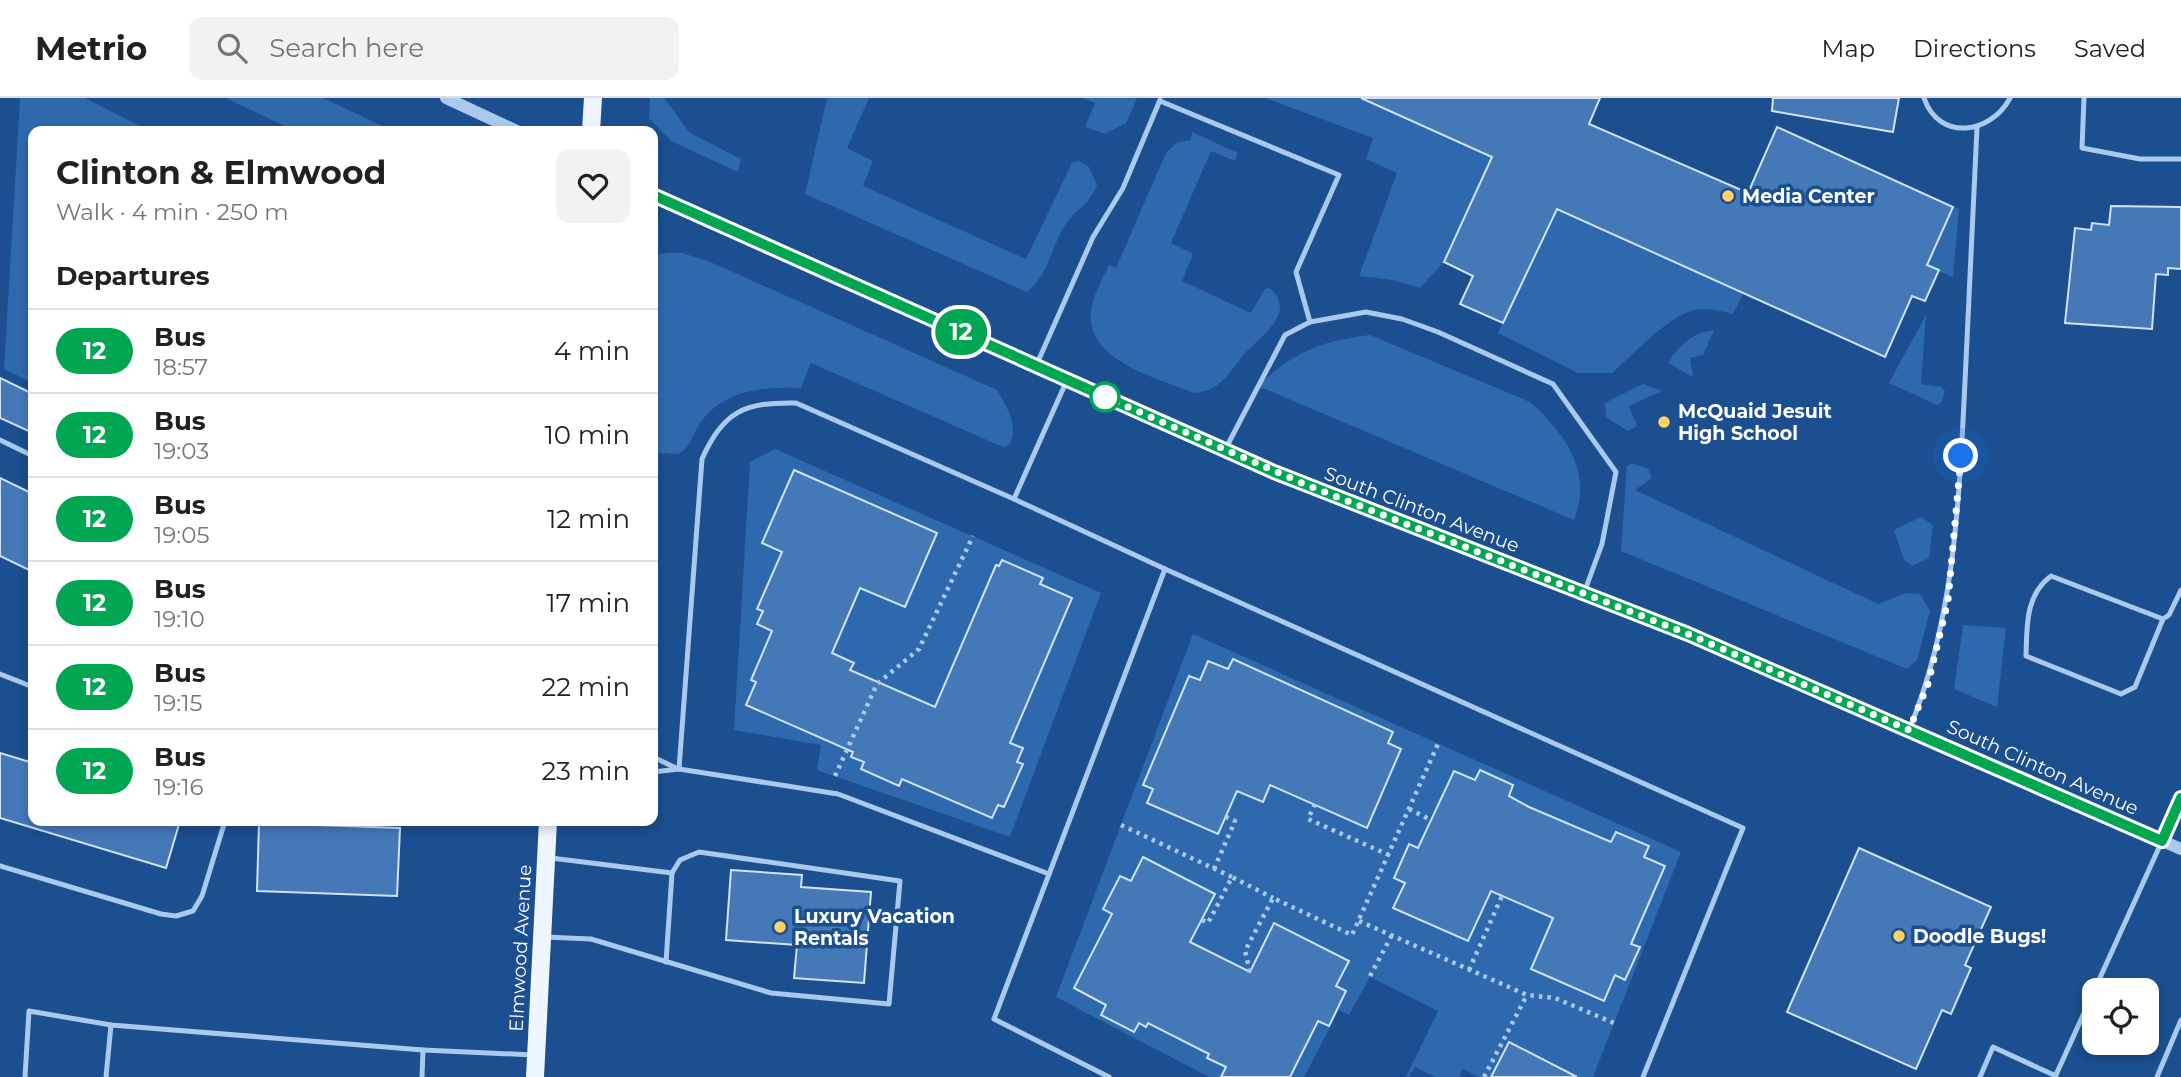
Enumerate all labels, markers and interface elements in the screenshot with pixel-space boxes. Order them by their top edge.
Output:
search box [189,17,679,80]
text: Metrio [35,28,147,68]
icon: search [213,29,251,67]
text: Search here [269,32,424,64]
text: Map [1822,34,1875,63]
text: Directions [1913,34,2036,63]
text: Saved [2074,34,2146,63]
button: heart [556,149,630,223]
text: Clinton & Elmwood [56,152,386,192]
place label: Media Center [1742,185,1875,208]
marker: Media Center [1720,188,1736,204]
text: Walk · 4 min · 250 m [56,198,289,226]
text: Departures [56,260,210,292]
line badge: 12 [930,309,992,355]
text: 12 [949,317,973,346]
text: Bus [154,321,206,353]
text: 4 min [554,335,630,367]
text: 12 [83,336,106,365]
text: 18:57 [154,353,208,381]
unlabelled marker [1090,382,1120,412]
place label: McQuaid Jesuit High School [1678,400,1832,445]
text: Bus [154,405,206,437]
marker: McQuaid Jesuit High School [1656,414,1672,430]
text: 10 min [544,419,630,451]
text: 12 [83,420,106,449]
text: 19:03 [154,437,209,465]
your location [1943,438,1978,473]
street label: South Clinton Avenue [1321,462,1523,557]
text: Bus [154,489,206,521]
text: 12 min [547,503,630,535]
text: 12 [83,504,106,533]
text: 19:05 [154,521,209,549]
text: Bus [154,573,206,605]
text: 17 min [546,587,630,619]
text: 12 [83,588,106,617]
text: 19:10 [154,605,205,633]
text: Bus [154,657,206,689]
text: 22 min [541,671,630,703]
text: 12 [83,672,106,701]
text: 19:15 [154,689,203,717]
street label: South Clinton Avenue [1943,715,2142,820]
text: Bus [154,741,206,773]
text: 23 min [542,755,630,787]
text: 12 [83,756,106,785]
text: 19:16 [154,773,204,801]
street label: Elmwood Avenue [505,864,536,1032]
place label: Luxury Vacation Rentals [794,905,955,950]
marker: Luxury Vacation Rentals [772,919,788,935]
place label: Doodle Bugs! [1913,925,2046,948]
marker: Doodle Bugs! [1891,928,1907,944]
map controls [2082,978,2159,1055]
button: locate [2082,978,2159,1055]

